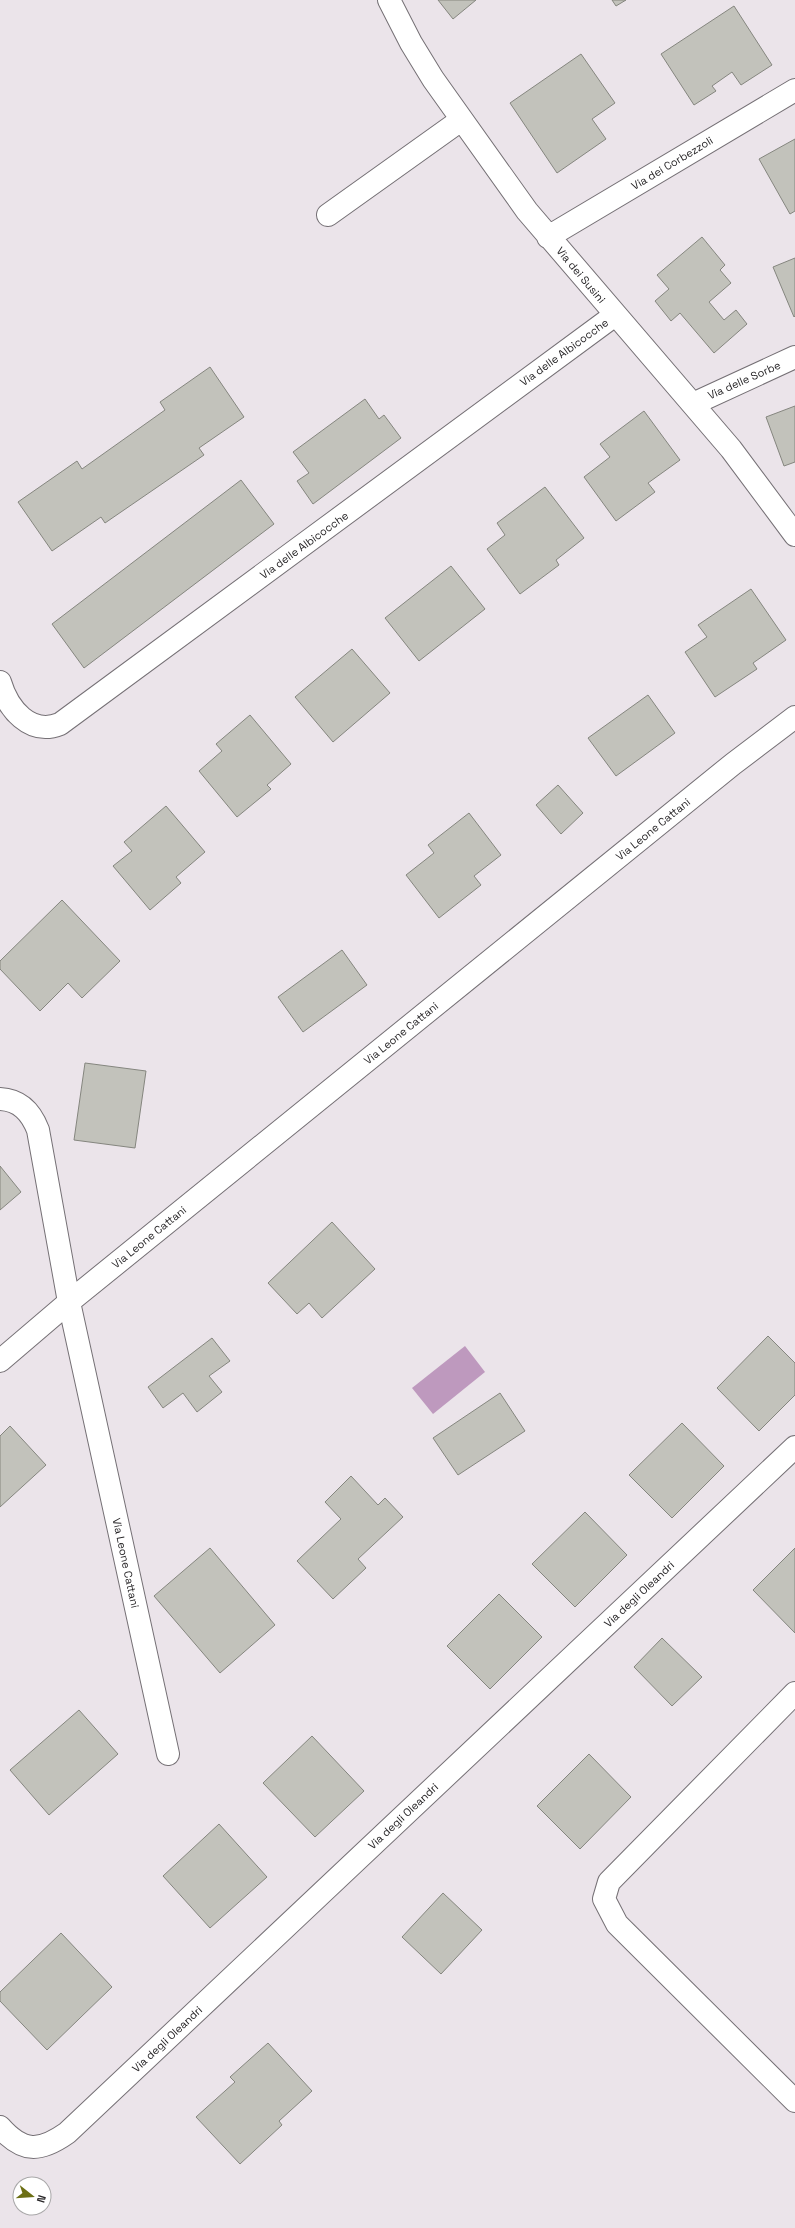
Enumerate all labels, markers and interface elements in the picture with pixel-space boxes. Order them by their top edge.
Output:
street label: Via dei Corbezzoli [629,133,716,193]
street label: Via dei Susini [553,244,609,306]
street label: Via delle Albicocche [517,315,611,389]
street label: Via delle Sorbe [705,358,783,402]
street label: Via delle Albicocche [257,508,351,582]
street label: Via Leone Cattani [613,794,693,863]
street label: Via Leone Cattani [361,998,441,1067]
street label: Via Leone Cattani [109,1202,189,1271]
street label: Via Leone Cattani [110,1517,142,1610]
street label: Via degli Oleandri [601,1558,677,1630]
street label: Via degli Oleandri [365,1780,441,1852]
street label: Via degli Oleandri [129,2003,205,2075]
north arrow [12,2176,52,2216]
text: N [34,2193,49,2204]

